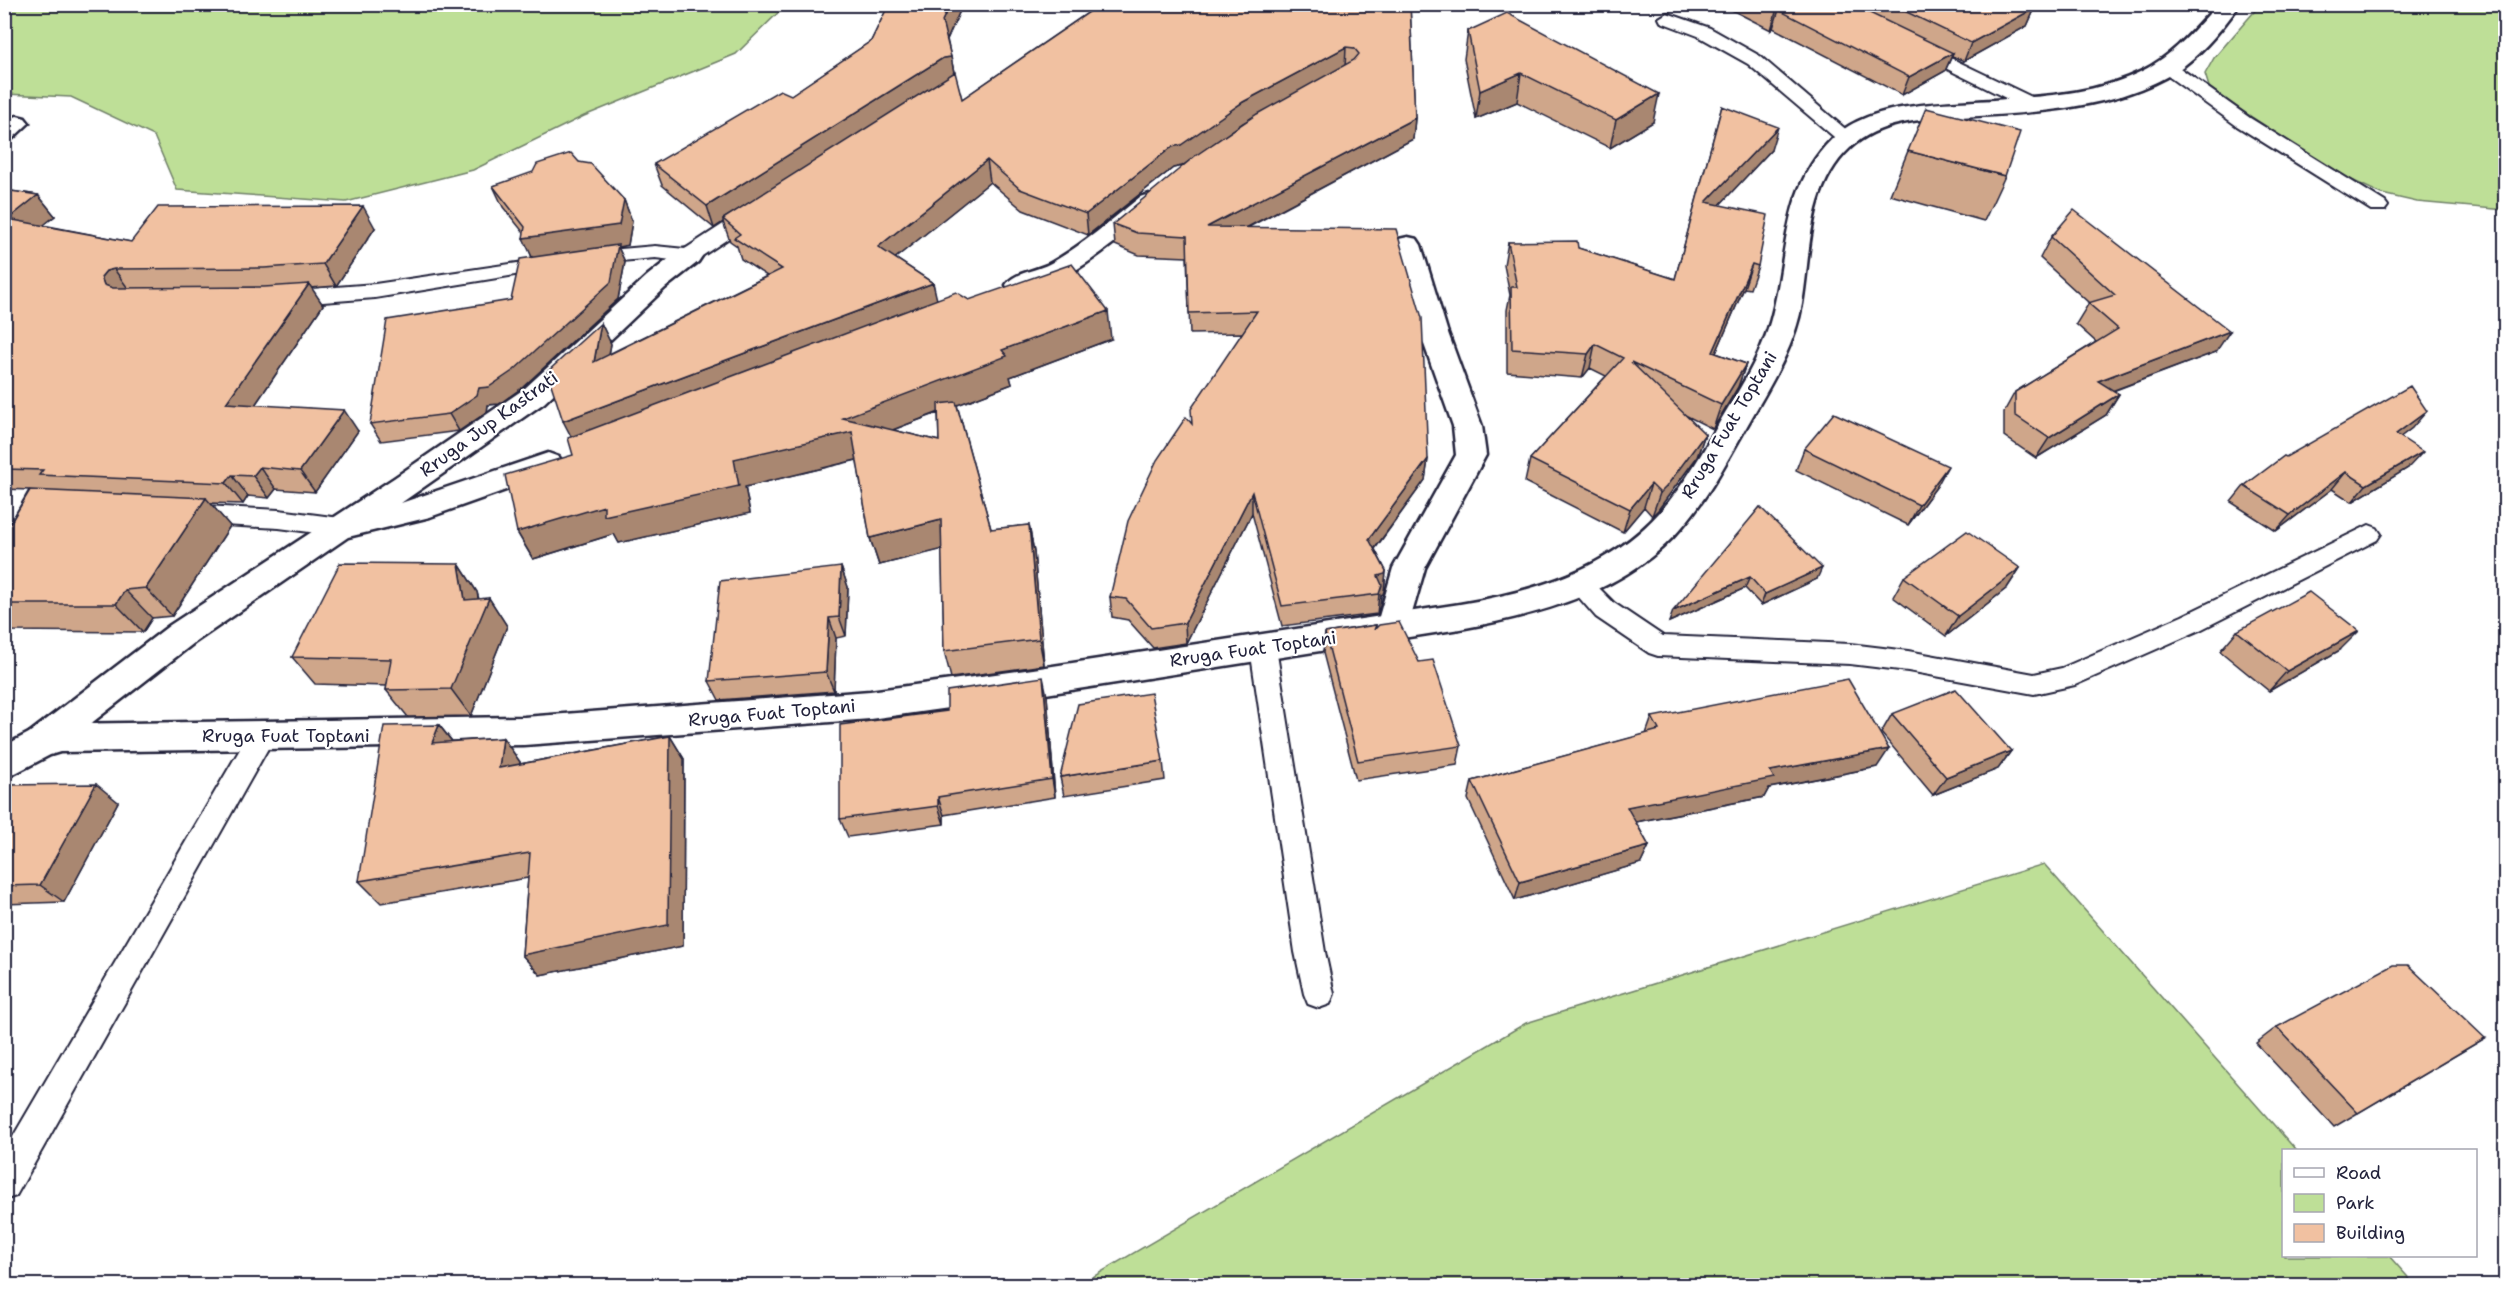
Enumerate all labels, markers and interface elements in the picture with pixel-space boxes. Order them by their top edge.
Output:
street label: Rruga Fuat Toptani [1675,347,1783,503]
street label: Rruga Jup Kastrati [415,366,563,482]
street label: Rruga Fuat Toptani [1168,625,1338,673]
street label: Rruga Fuat Toptani [687,694,857,732]
street label: Rruga Fuat Toptani [202,724,370,748]
legend [2282,1149,2477,1257]
text: Road [2336,1161,2381,1185]
text: Park [2336,1191,2375,1215]
text: Building [2336,1221,2405,1245]

